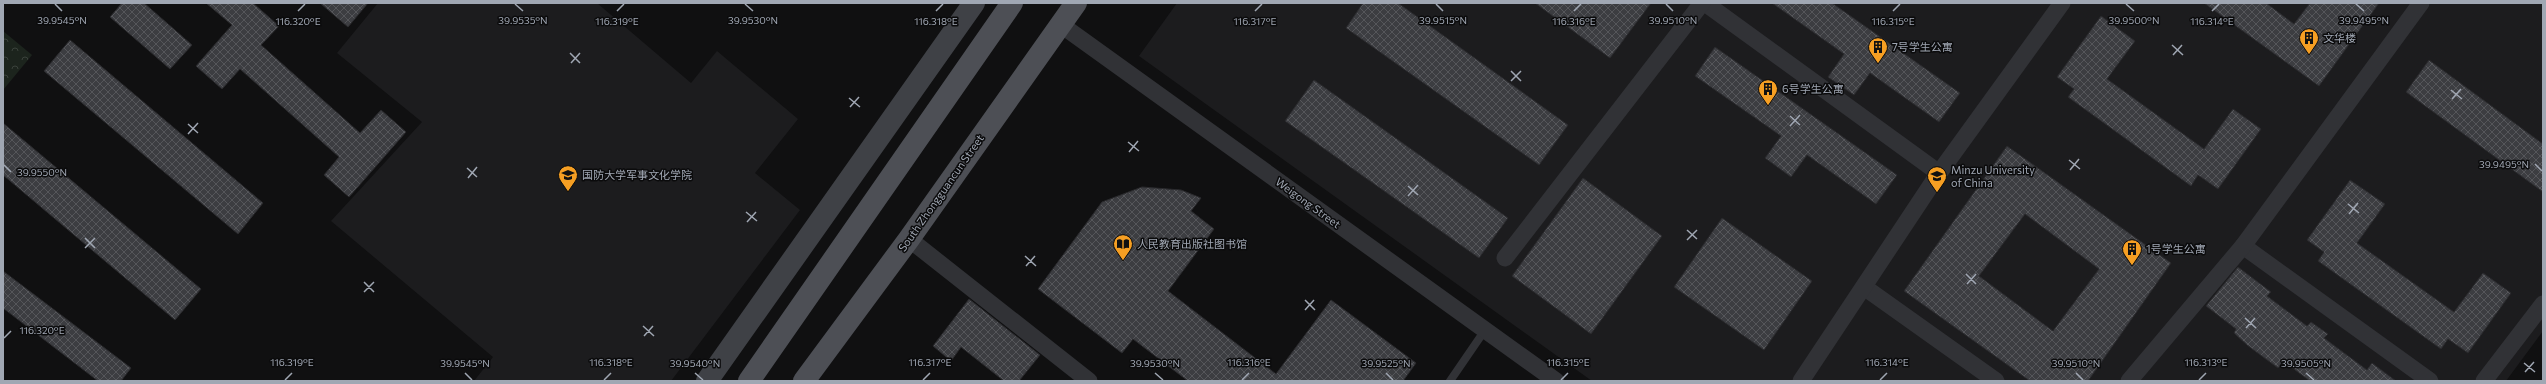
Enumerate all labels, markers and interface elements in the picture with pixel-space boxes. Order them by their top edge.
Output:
text: 39.9545°N [37,14,87,26]
text: 39.9535°N [498,14,548,26]
text: 39.9530°N [728,14,778,26]
text: 39.9515°N [1419,14,1467,26]
text: 39.9510°N [1649,14,1697,26]
text: 39.9500°N [2109,14,2159,26]
text: 39.9495°N [2339,14,2389,26]
text: 116.320°E [275,15,321,27]
text: 116.319°E [595,15,639,27]
text: 116.318°E [914,15,958,27]
text: 116.317°E [1234,15,1276,27]
text: 116.316°E [1552,15,1596,27]
text: 116.315°E [1871,15,1915,27]
text: 116.314°E [2190,15,2234,27]
building icon: 文华楼 [2298,27,2320,55]
place label: 文华楼 [2323,31,2356,44]
building icon: 7号学生公寓 [1867,36,1889,64]
place label: 7号学生公寓 [1892,40,1953,53]
building icon: 6号学生公寓 [1757,78,1779,106]
place label: 6号学生公寓 [1782,82,1844,95]
street label: South Zhongguancun Street [895,131,986,254]
text: 39.9495°N [2479,158,2529,170]
place label: Minzu University of China [1951,163,2035,189]
school or university icon: 国防大学军事文化学院 [557,164,579,192]
school or university icon: Minzu University of China [1926,165,1948,193]
text: 39.9550°N [17,166,67,178]
place label: 国防大学军事文化学院 [582,168,692,181]
street label: Weigong Street [1273,175,1344,231]
library icon: 人民教育出版社图书馆 [1112,233,1134,261]
place label: 人民教育出版社图书馆 [1137,237,1247,250]
building icon: 1号学生公寓 [2121,238,2143,266]
place label: 1号学生公寓 [2146,242,2206,255]
text: 116.320°E [19,324,65,336]
text: 116.319°E [270,356,314,368]
text: 116.318°E [589,356,633,368]
text: 116.317°E [909,356,951,368]
text: 116.316°E [1227,356,1271,368]
text: 116.315°E [1546,356,1590,368]
text: 116.314°E [1865,356,1909,368]
text: 116.313°E [2184,356,2228,368]
text: 39.9545°N [440,357,490,369]
text: 39.9540°N [670,357,720,369]
text: 39.9530°N [1130,357,1180,369]
text: 39.9525°N [1361,357,1411,369]
text: 39.9510°N [2052,357,2100,369]
text: 39.9505°N [2281,357,2331,369]

